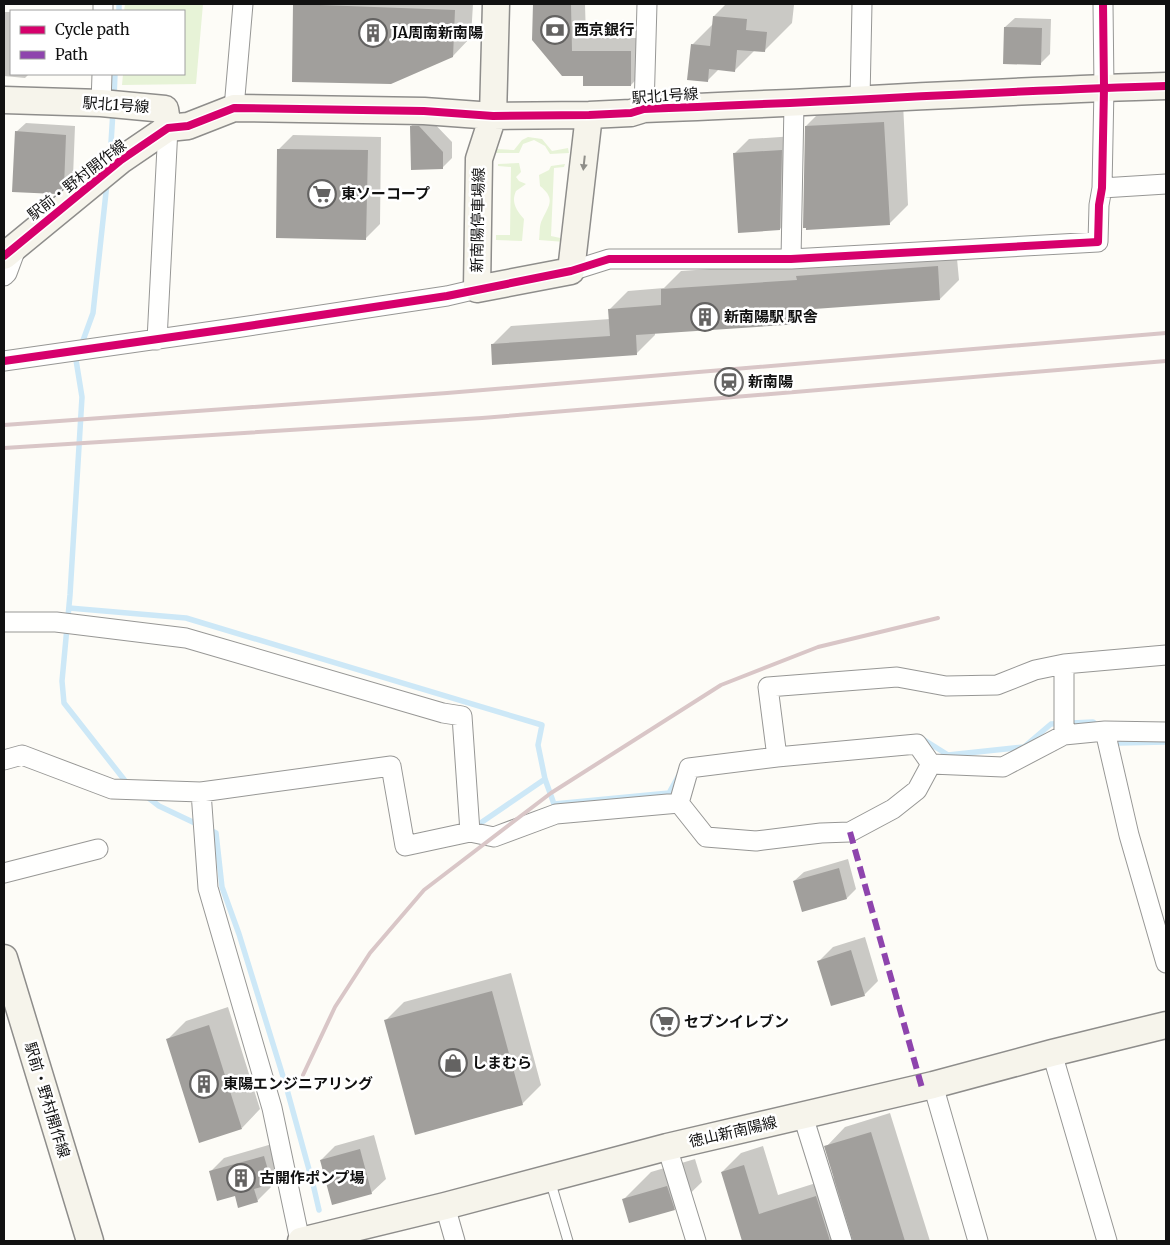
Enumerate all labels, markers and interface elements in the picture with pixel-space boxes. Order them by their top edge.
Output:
legend [10,10,185,75]
bank icon: 西京銀行 [540,15,570,45]
building icon: JA周南新南陽 [358,18,388,48]
text: Cycle path [55,20,130,39]
place label: 西京銀行 [574,20,634,39]
place label: JA周南新南陽 [391,23,483,42]
text: Path [55,45,88,64]
street label: 駅北1号線 [631,84,699,107]
street label: 駅北1号線 [82,93,150,116]
street label: 駅前・野村開作線 [24,135,130,224]
one-way arrow [580,156,588,172]
street label: 新南陽停車場線 [467,167,488,273]
supermarket icon: 東ソーコープ [307,179,337,209]
place label: 東ソーコープ [341,184,430,203]
building icon: 新南陽駅 駅舎 [690,302,720,332]
place label: 新南陽駅 駅舎 [724,307,819,326]
station icon: 新南陽 [714,367,744,397]
place label: 新南陽 [748,372,793,391]
supermarket icon: セブンイレブン [650,1007,680,1037]
place label: セブンイレブン [684,1012,789,1031]
street label: 駅前・野村開作線 [21,1040,74,1160]
shop icon: しまむら [438,1048,468,1078]
place label: しまむら [472,1053,532,1072]
building icon: 東陽エンジニアリング [189,1069,219,1099]
place label: 東陽エンジニアリング [223,1074,373,1093]
street label: 徳山新南陽線 [687,1112,779,1151]
building icon: 古開作ポンプ場 [226,1163,256,1193]
place label: 古開作ポンプ場 [260,1168,365,1187]

